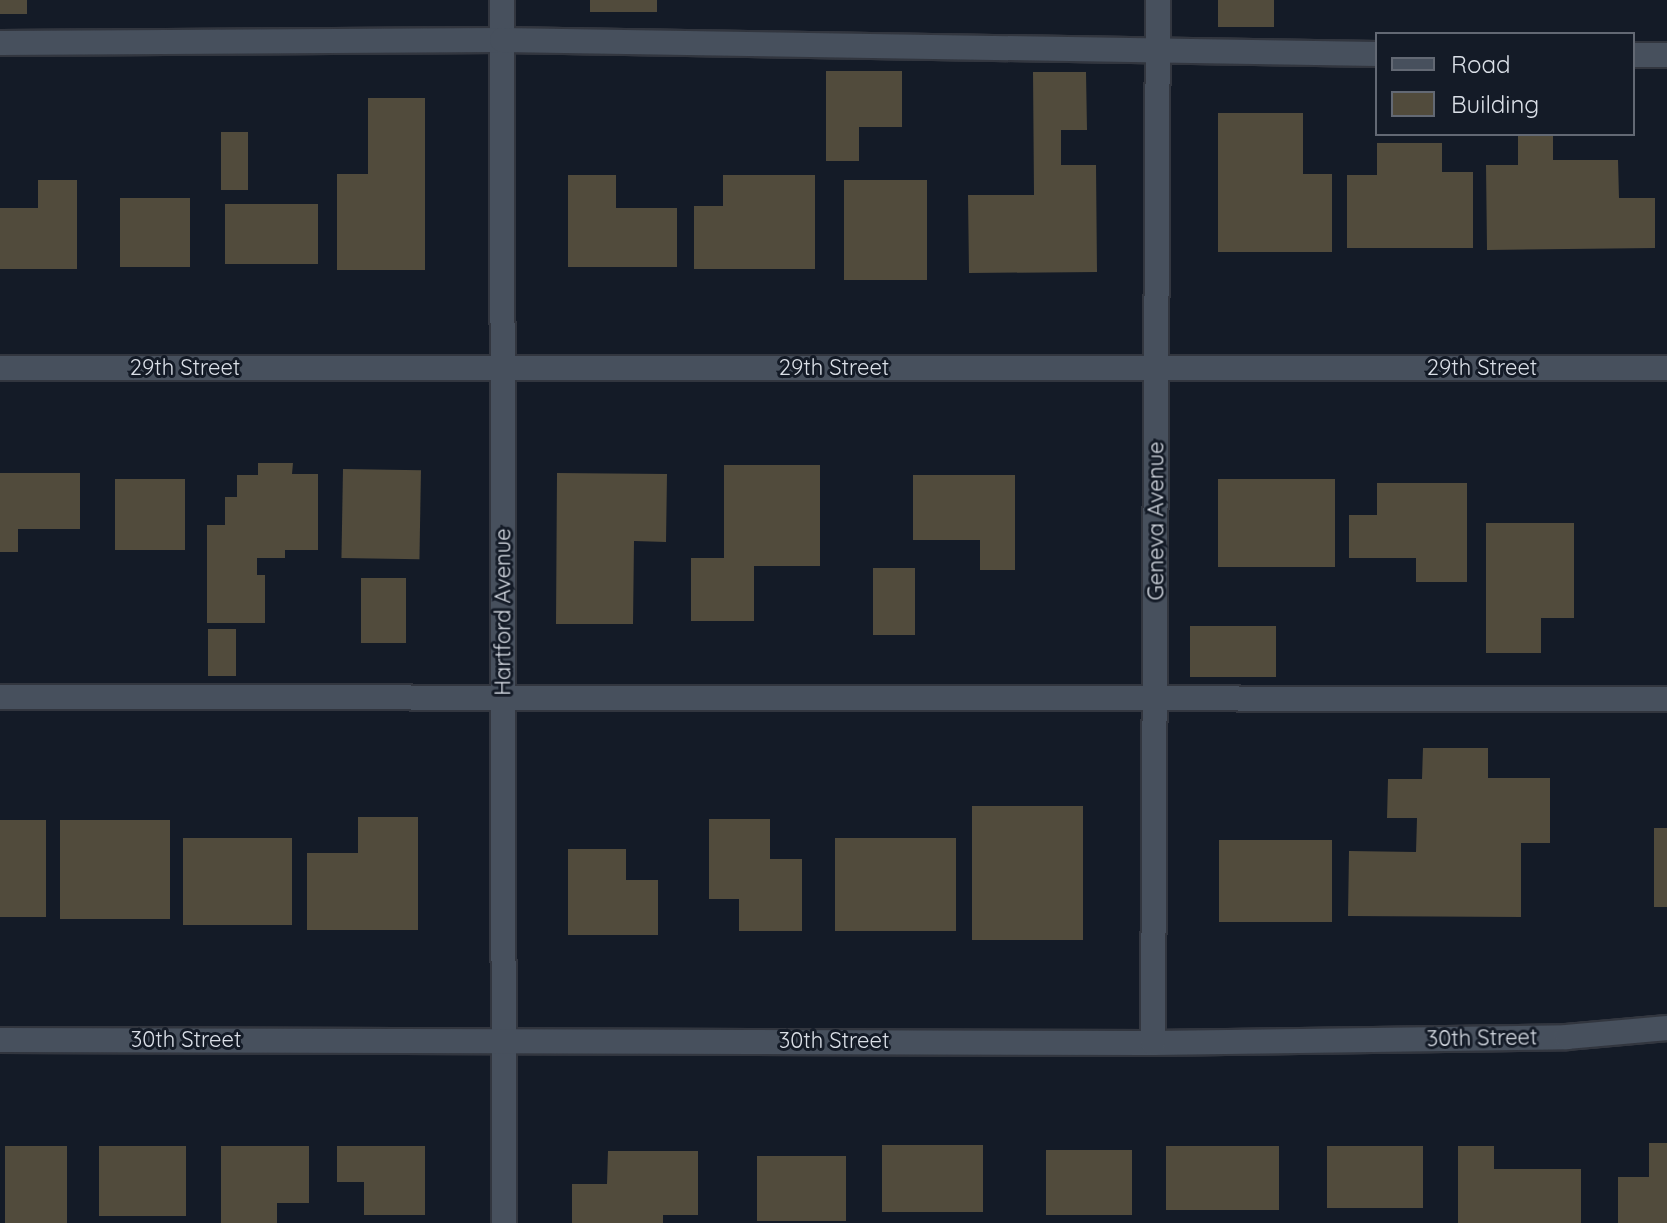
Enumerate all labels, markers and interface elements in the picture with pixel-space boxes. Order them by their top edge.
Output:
legend [1375,32,1635,136]
text: Road [1451,49,1511,79]
text: Building [1451,89,1539,119]
street label: 29th Street [130,355,240,381]
street label: 29th Street [779,355,889,381]
street label: 29th Street [1427,355,1537,381]
street label: Geneva Avenue [1143,442,1169,600]
street label: Hartford Avenue [490,528,516,696]
street label: 30th Street [1426,1024,1538,1052]
street label: 30th Street [131,1027,241,1053]
street label: 30th Street [779,1028,889,1054]

